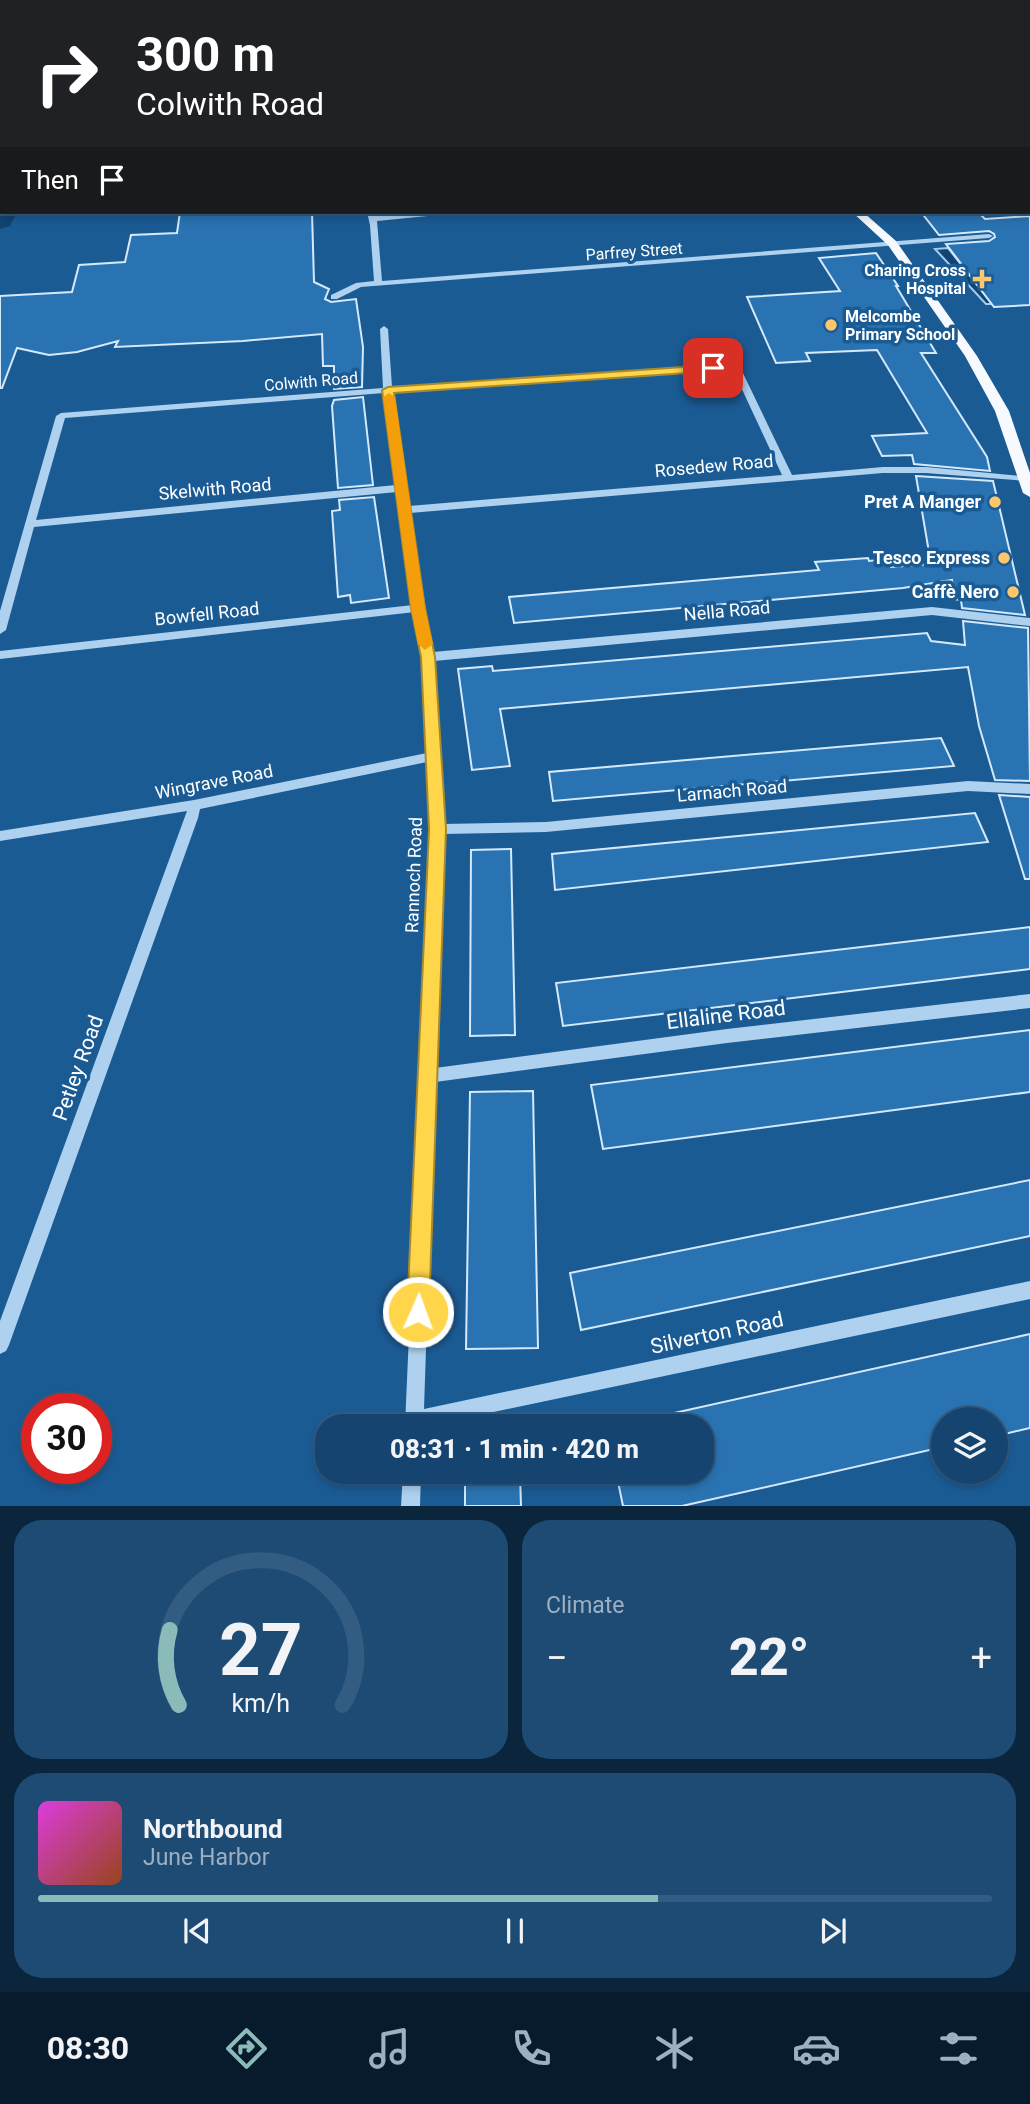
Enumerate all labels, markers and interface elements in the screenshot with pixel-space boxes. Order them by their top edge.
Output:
text: 300 m [136,26,275,83]
icon: right [21,28,112,119]
text: Colwith Road [136,85,324,123]
icon: arrive [93,161,131,199]
text: Then [21,165,79,195]
street label: Parfrey Street [585,239,683,264]
place label: Charing Cross Hospital [864,261,966,298]
marker: Charing Cross Hospital [972,269,992,289]
place label: Melcombe Primary School [845,307,955,344]
marker: Melcombe Primary School [823,317,839,333]
pin [683,338,743,398]
icon: arrive [694,349,732,387]
street label: Colwith Road [263,368,359,395]
street label: Rosedew Road [654,450,774,481]
street label: Skelwith Road [158,473,272,504]
place label: Pret A Manger [864,491,981,512]
marker: Pret A Manger [987,494,1003,510]
place label: Tesco Express [873,547,990,568]
marker: Tesco Express [996,550,1012,566]
place label: Caffè Nero [912,581,999,602]
marker: Caffè Nero [1005,584,1021,600]
street label: Nella Road [683,596,771,625]
street label: Bowfell Road [154,598,260,629]
street label: Wingrave Road [153,760,275,803]
street label: Larnach Road [676,775,788,806]
street label: Rannoch Road [401,817,426,933]
street label: Ellaline Road [665,996,787,1034]
street label: Petley Road [48,1012,108,1124]
position arrow [381,1275,455,1349]
street label: Silverton Road [648,1307,786,1359]
speed limit sign: 30 [21,1393,112,1484]
map controls [931,1407,1008,1484]
button: layers [931,1407,1008,1484]
text: 08:31 · 1 min · 420 m [390,1434,639,1464]
text: Climate [546,1592,625,1619]
text: 27 [219,1608,303,1694]
text: 22° [729,1627,809,1688]
text: − [546,1636,568,1680]
text: + [970,1636,992,1680]
text: km/h [232,1689,290,1718]
text: Northbound [143,1814,283,1844]
text: June Harbor [143,1844,270,1871]
icon: previous [178,1912,216,1950]
icon: pause [496,1912,534,1950]
icon: next [814,1912,852,1950]
icon: directions [222,2024,271,2073]
icon: music [365,2024,414,2073]
icon: phone [507,2024,556,2073]
icon: climate [650,2024,699,2073]
icon: car [792,2024,841,2073]
icon: filters [934,2024,983,2073]
text: 08:30 [47,2029,129,2067]

